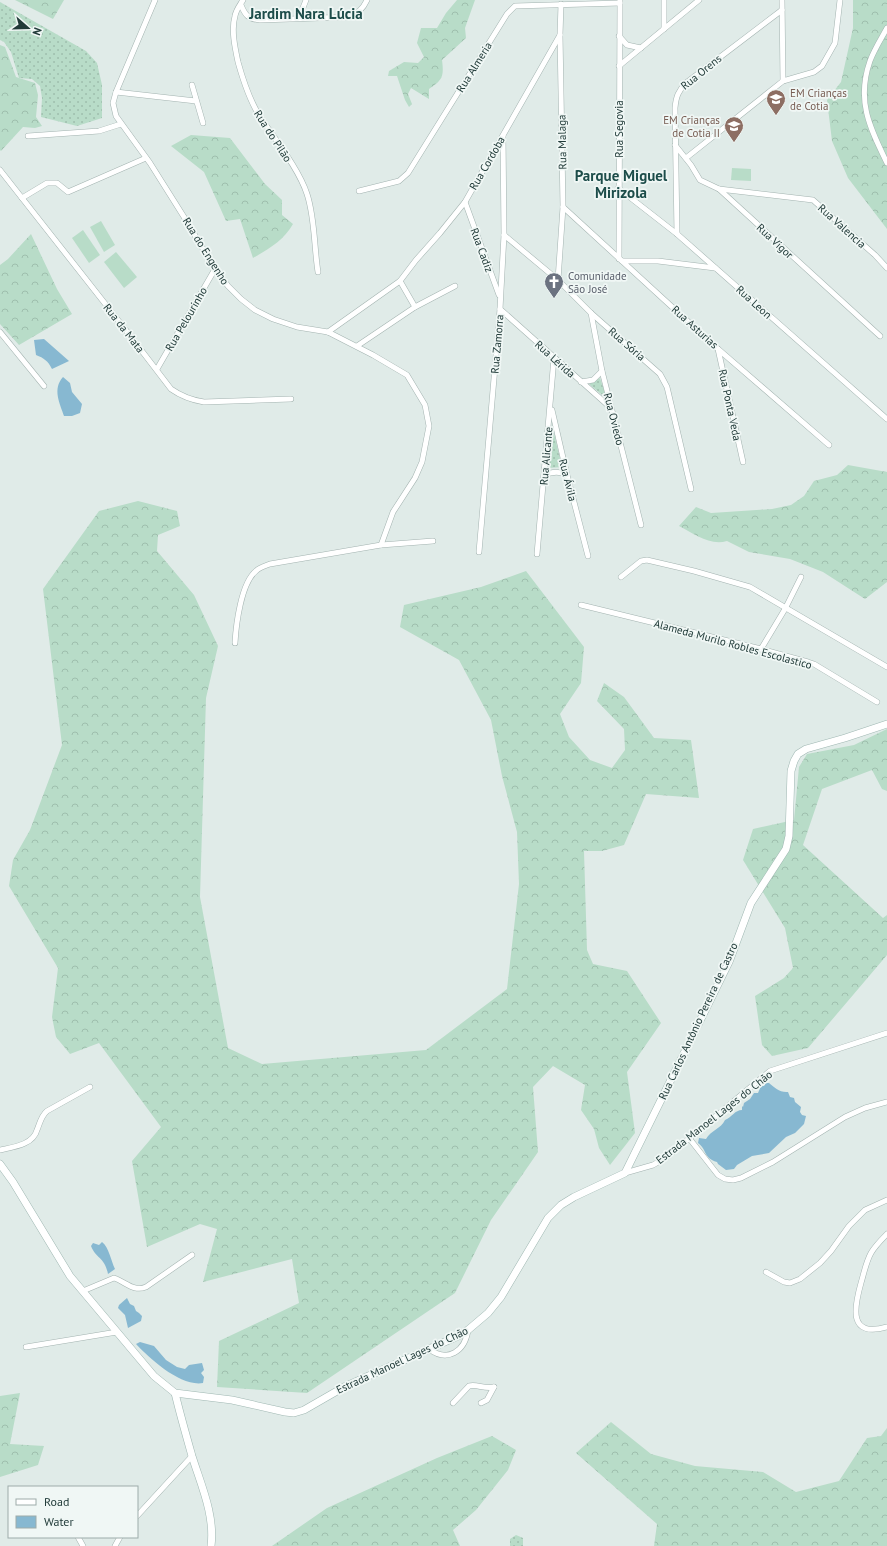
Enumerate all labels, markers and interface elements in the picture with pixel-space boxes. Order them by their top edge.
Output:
district label: Jardim Nara Lúcia [248,4,363,23]
north arrow [8,8,48,48]
text: N [30,26,45,37]
street label: Rua Almeria [453,39,495,95]
street label: Rua Orens [678,51,724,93]
place label: EM Crianças de Cotia [790,86,847,113]
school or university icon: EM Crianças de Cotia [765,88,787,116]
street label: Rua Segovia [612,100,626,158]
street label: Rua do Pilão [251,107,295,165]
place label: EM Crianças de Cotia II [663,113,720,140]
street label: Rua Malaga [555,114,569,170]
school or university icon: EM Crianças de Cotia II [723,115,745,143]
street label: Rua Cordoba [466,134,508,192]
district label: Parque Miguel Mirizola [575,166,668,202]
street label: Rua Valencia [815,201,869,251]
street label: Rua do Engenho [180,215,232,287]
street label: Rua Vigor [754,220,796,262]
street label: Rua Cadiz [468,226,496,274]
place label: Comunidade São José [568,269,627,296]
church icon: Comunidade São José [543,271,565,299]
street label: Rua Leon [733,282,775,322]
street label: Rua Pelourinho [162,284,210,354]
street label: Rua da Mata [100,301,148,355]
street label: Rua Asturias [669,302,721,352]
street label: Rua Zamorra [487,314,507,374]
street label: Rua Sória [606,324,648,364]
street label: Rua Lérida [532,337,578,381]
street label: Rua Ponta Veda [716,368,744,442]
street label: Rua Oviedo [601,391,627,447]
street label: Rua Alicante [536,426,556,486]
street label: Rua Ávila [556,457,580,503]
street label: Alameda Murilo Robles Escolastico [652,616,814,672]
street label: Rua Carlos Antônio Pereira de Castro [655,940,741,1102]
street label: Estrada Manoel Lages do Chão [653,1067,775,1167]
street label: Estrada Manoel Lages do Chão [334,1323,470,1397]
legend [8,1486,138,1538]
text: Road [44,1494,69,1509]
text: Water [44,1514,74,1529]

